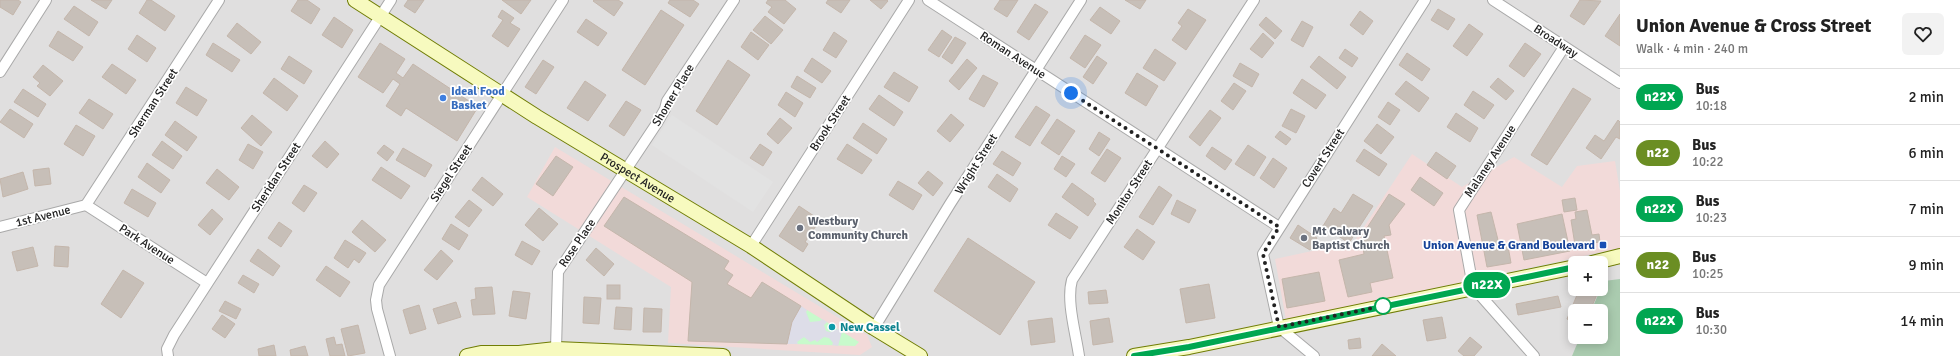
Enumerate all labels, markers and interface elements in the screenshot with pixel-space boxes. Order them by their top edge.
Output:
button: heart [1902,13,1944,55]
text: Union Avenue & Cross Street [1636,14,1871,38]
street label: Broadway [1531,22,1581,62]
street label: Roman Avenue [977,29,1049,82]
text: Walk · 4 min · 240 m [1636,41,1748,57]
street label: Shomer Place [649,61,698,129]
street label: Sherman Street [125,66,181,141]
text: Bus [1695,80,1720,98]
your location [1061,83,1081,103]
place label: Ideal Food Basket [451,84,505,113]
text: n22X [1644,88,1675,105]
text: 2 min [1908,88,1944,106]
street label: Brook Street [807,92,854,154]
marker: Ideal Food Basket [438,93,448,103]
text: 10:18 [1695,98,1727,114]
street label: Malaney Avenue [1461,122,1519,200]
street label: Covert Street [1299,126,1348,191]
street label: Wright Street [952,131,1001,197]
text: Bus [1692,136,1716,154]
street label: Sheridan Street [248,140,304,215]
street label: Siegel Street [427,142,476,205]
text: n22 [1647,144,1669,161]
text: 6 min [1908,144,1944,162]
street label: Prospect Avenue [597,150,678,206]
text: 10:22 [1692,154,1724,170]
street label: Monitor Street [1103,157,1156,228]
text: Bus [1695,192,1720,210]
text: n22X [1644,200,1675,217]
text: 7 min [1908,200,1944,218]
street label: 1st Avenue [14,202,72,231]
text: 10:23 [1695,210,1727,226]
place label: Westbury Community Church [808,214,909,243]
street label: Rose Place [556,216,599,270]
street label: Park Avenue [116,221,177,268]
marker: Westbury Community Church [795,223,805,233]
place label: Mt Calvary Baptist Church [1312,224,1390,253]
marker: Mt Calvary Baptist Church [1299,233,1309,243]
place label: Union Avenue & Grand Boulevard [1423,238,1596,253]
marker: Union Avenue & Grand Boulevard [1598,240,1608,250]
text: Bus [1692,248,1716,266]
map controls [1568,256,1608,344]
button: + [1568,256,1608,296]
text: n22 [1647,256,1669,273]
text: 9 min [1908,256,1944,274]
text: 10:25 [1692,266,1724,282]
line badge: n22X [1459,272,1515,298]
text: n22X [1471,276,1503,293]
unlabelled marker [1374,297,1392,315]
button: − [1568,304,1608,344]
text: Bus [1695,304,1720,322]
text: n22X [1644,312,1675,329]
text: 14 min [1900,312,1944,330]
place label: New Cassel [840,320,900,335]
marker: New Cassel [827,322,837,332]
text: 10:30 [1695,322,1727,338]

